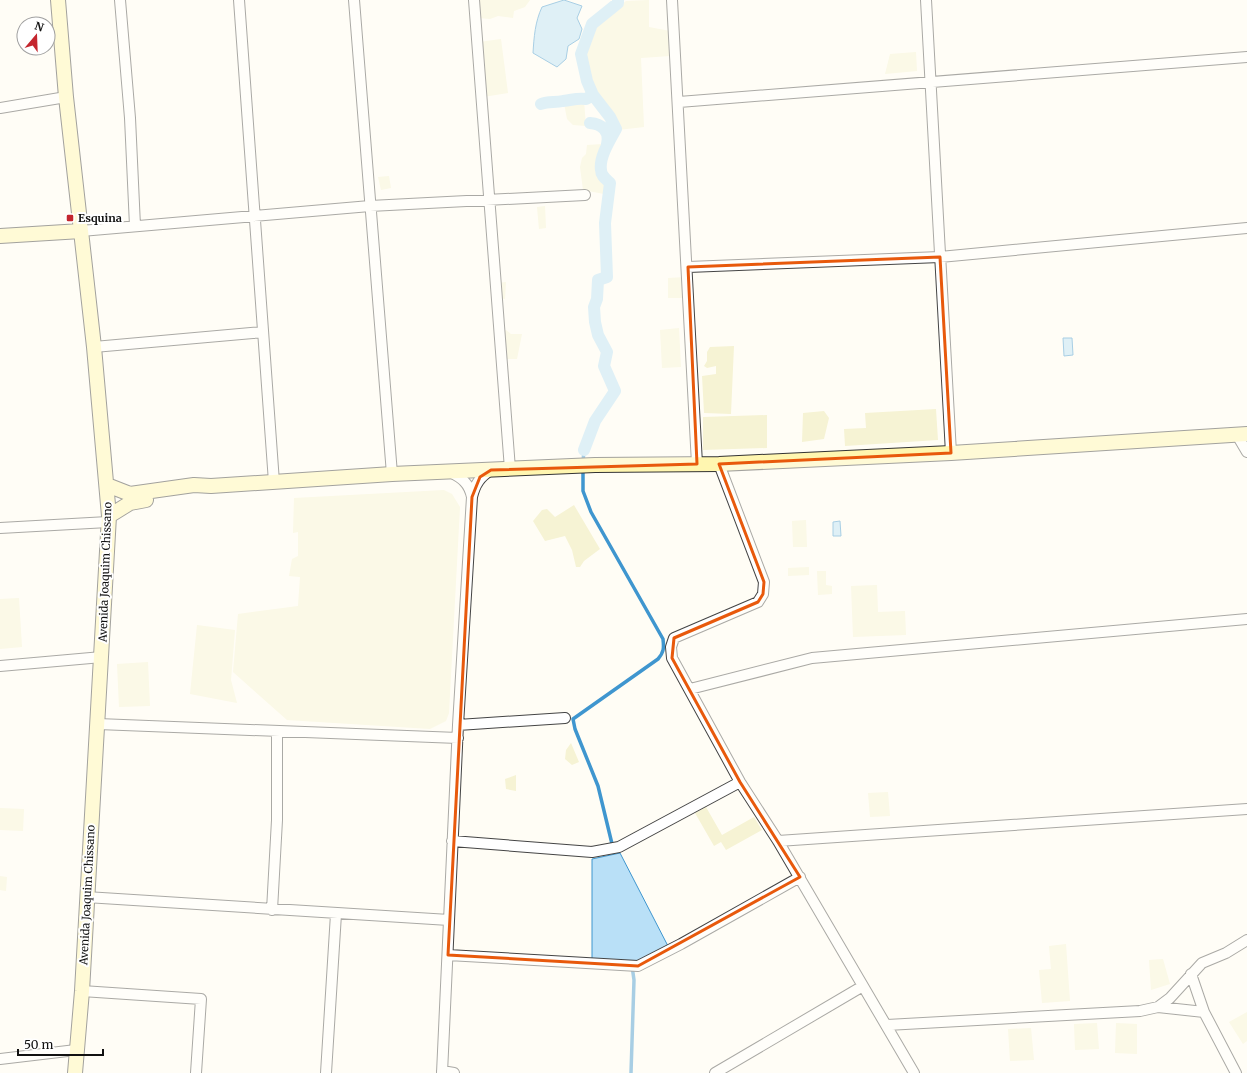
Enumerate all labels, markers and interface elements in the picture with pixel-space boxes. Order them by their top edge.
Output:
north arrow [16,16,56,56]
text: N [33,19,46,35]
place label: Esquina [78,211,122,225]
marker: Esquina [65,213,75,223]
street label: Avenida Joaquim Chissano [96,501,114,643]
street label: Avenida Joaquim Chissano [76,824,98,966]
scale bar [18,1031,103,1057]
text: 50 m [24,1037,53,1052]

